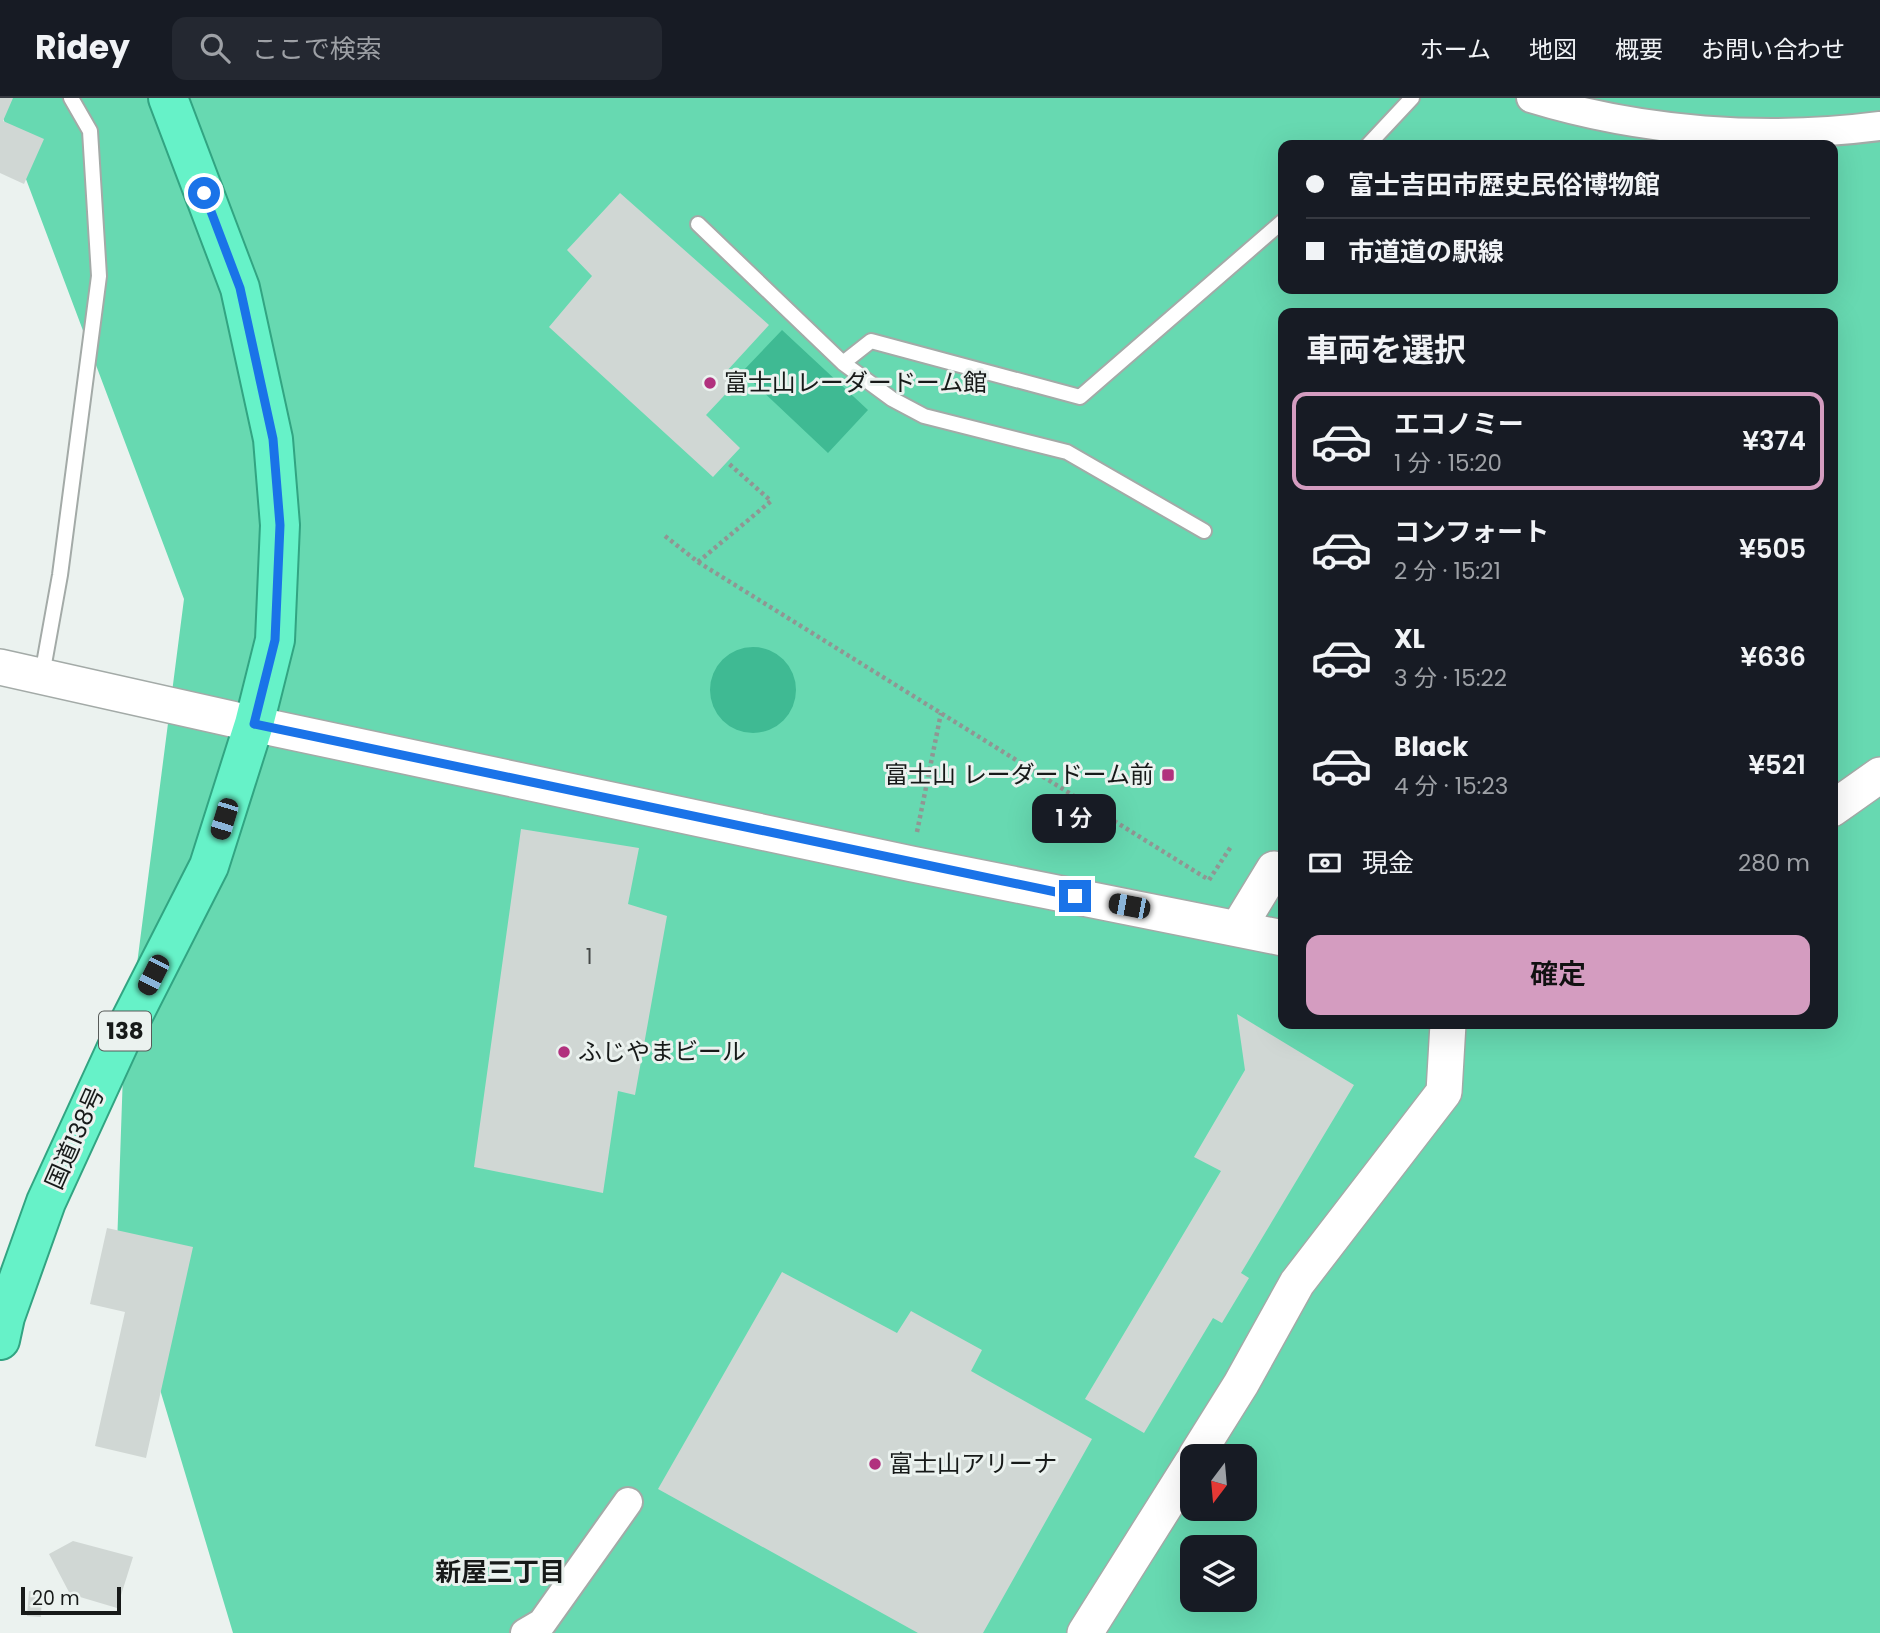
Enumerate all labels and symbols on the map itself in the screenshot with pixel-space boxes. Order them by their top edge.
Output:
route start [188,177,220,209]
place label: 富士山レーダードーム館 [724,366,987,399]
marker: 富士山レーダードーム館 [702,375,718,391]
place label: 富士山 レーダードーム前 [884,758,1154,791]
marker: 富士山 レーダードーム前 [1160,767,1176,783]
callout: 1 分 [1033,794,1117,844]
car [208,796,241,842]
route end [1059,880,1091,912]
car [1107,892,1152,920]
house number: 1 [586,942,592,971]
car [135,952,172,998]
road number: 138 [99,1012,151,1050]
place label: ふじやまビール [578,1035,746,1068]
marker: ふじやまビール [556,1044,572,1060]
street label: 国道138号 [37,1081,112,1194]
north arrow [1180,1444,1256,1521]
place label: 富士山アリーナ [889,1447,1057,1480]
marker: 富士山アリーナ [867,1456,883,1472]
district label: 新屋三丁目 [435,1554,565,1590]
scale bar [21,1584,121,1616]

